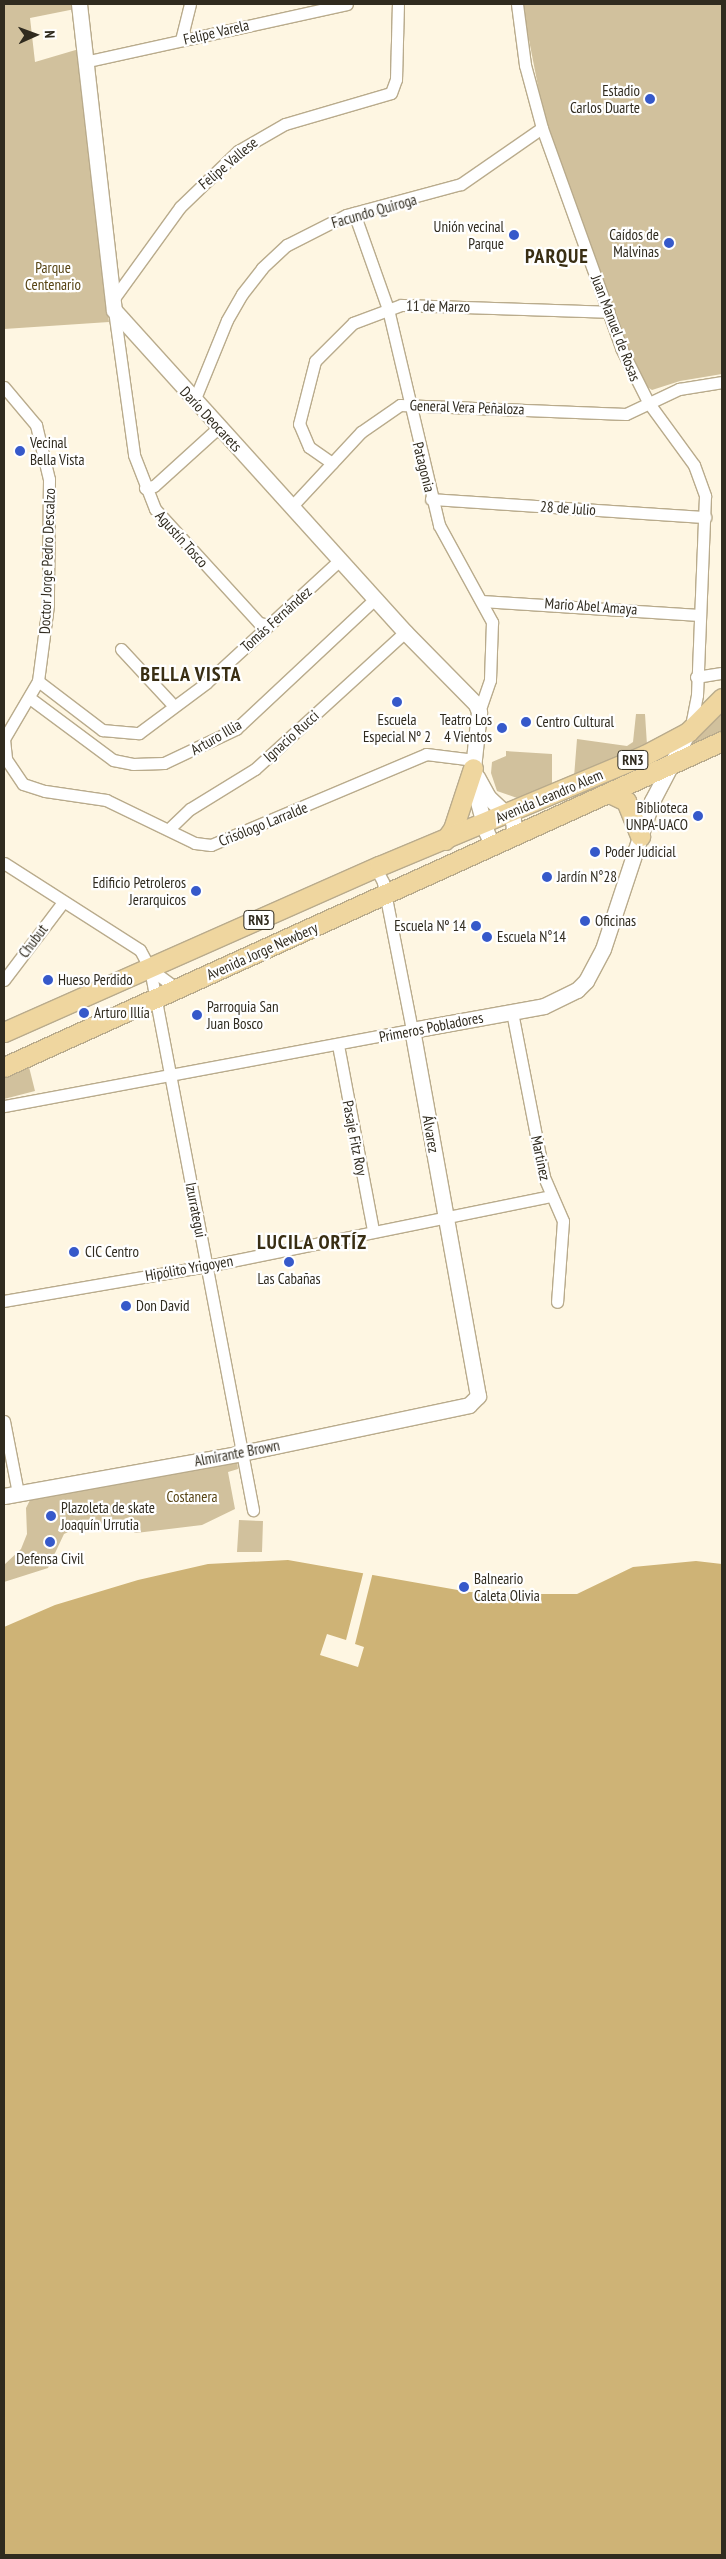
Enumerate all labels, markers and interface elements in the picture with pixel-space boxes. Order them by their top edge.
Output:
north arrow [10,10,60,60]
street label: Felipe Varela [181,16,251,48]
text: N [41,30,59,39]
place label: Estadio Carlos Duarte [570,81,640,116]
marker: Estadio Carlos Duarte [644,93,656,105]
street label: Felipe Vallese [195,133,261,193]
street label: Facundo Quiroga [329,190,419,232]
place label: Unión vecinal Parque [434,217,504,252]
place label: Caídos de Malvinas [609,225,659,260]
marker: Unión vecinal Parque [508,229,520,241]
marker: Caídos de Malvinas [663,237,675,249]
district label: PARQUE [524,244,590,268]
park label: Parque Centenario [25,258,81,293]
street label: Juan Manuel de Rosas [587,272,645,384]
street label: 11 de Marzo [406,296,470,316]
street label: Darío Deocarets [176,383,246,455]
street label: General Vera Peñaloza [409,396,525,418]
place label: Vecinal Bella Vista [30,433,85,468]
street label: Patagonia [409,440,439,494]
marker: Vecinal Bella Vista [14,445,26,457]
street label: Doctor Jorge Pedro Descalzo [35,488,59,634]
street label: 28 de Julio [539,497,597,519]
street label: Agustín Tosco [152,507,212,571]
street label: Tomás Fernández [237,582,315,656]
street label: Mario Abel Amaya [544,594,638,618]
district label: BELLA VISTA [138,662,244,686]
marker: Escuela Especial Nº 2 [391,696,403,708]
street label: Ignacio Rucci [260,706,322,766]
place label: Escuela Especial Nº 2 [363,710,431,745]
place label: Teatro Los 4 Vientos [440,710,492,745]
place label: Centro Cultural [536,713,614,731]
street label: Arturo Illia [187,715,245,759]
marker: Centro Cultural [520,716,532,728]
marker: Teatro Los 4 Vientos [496,722,508,734]
road number: RN3 [617,748,649,772]
street label: Avenida Leandro Alem [492,765,606,827]
street label: Crisólogo Larralde [216,798,310,850]
place label: Biblioteca UNPA-UACO [626,798,688,833]
marker: Biblioteca UNPA-UACO [692,810,704,822]
place label: Poder Judicial [605,843,676,861]
marker: Poder Judicial [589,846,601,858]
place label: Jardín N°28 [557,868,617,886]
marker: Jardín N°28 [541,871,553,883]
place label: Edificio Petroleros Jerarquicos [92,873,186,908]
marker: Edificio Petroleros Jerarquicos [190,885,202,897]
road number: RN3 [243,908,275,932]
place label: Oficinas [595,912,636,930]
marker: Oficinas [579,915,591,927]
place label: Escuela Nº 14 [394,917,466,935]
street label: Avenida Jorge Newbery [204,918,320,984]
marker: Escuela Nº 14 [470,920,482,932]
street label: Chubut [15,921,51,961]
place label: Escuela N°14 [497,928,566,946]
marker: Escuela N°14 [481,931,493,943]
place label: Hueso Perdido [58,971,133,989]
marker: Hueso Perdido [42,974,54,986]
place label: Parroquia San Juan Bosco [207,997,278,1032]
place label: Arturo Illía [94,1004,150,1022]
marker: Arturo Illía [78,1007,90,1019]
street label: Primeros Pobladores [377,1008,485,1046]
marker: Parroquia San Juan Bosco [191,1009,203,1021]
street label: Pasaje Fitz Roy [339,1099,371,1177]
street label: Álvarez [419,1114,443,1154]
street label: Martinez [527,1134,555,1182]
street label: Izurrategui [182,1181,210,1239]
district label: LUCILA ORTÍZ [255,1230,369,1254]
place label: CIC Centro [85,1243,139,1261]
marker: CIC Centro [67,1245,81,1259]
street label: Hipólito Yrigoyen [143,1251,235,1285]
marker: Las Cabañas [283,1256,295,1268]
place label: Las Cabañas [257,1270,321,1288]
place label: Don David [136,1297,190,1315]
marker: Don David [120,1300,132,1312]
street label: Almirante Brown [193,1436,281,1470]
park label: Costanera [166,1488,218,1506]
place label: Plazoleta de skate Joaquín Urrutia [61,1498,155,1533]
marker: Plazoleta de skate Joaquín Urrutia [45,1510,57,1522]
marker: Defensa Civil [44,1536,56,1548]
place label: Defensa Civil [16,1550,84,1568]
place label: Balneario Caleta Olivia [474,1569,540,1604]
marker: Balneario Caleta Olivia [458,1581,470,1593]

